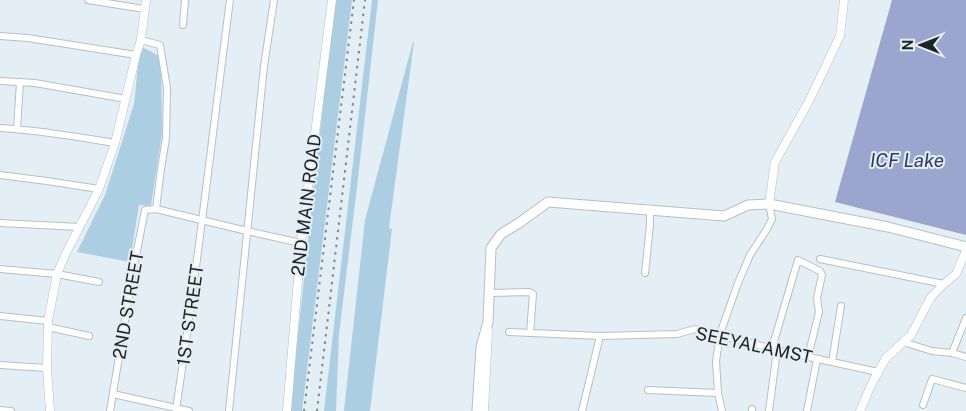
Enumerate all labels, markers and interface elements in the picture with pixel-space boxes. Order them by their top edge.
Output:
north arrow [896,20,946,70]
text: N [900,40,916,50]
street label: 2ND MAIN ROAD [287,133,325,277]
water label: ICF Lake [870,149,944,171]
street label: 2ND STREET [108,249,148,361]
street label: 1ST STREET [172,263,208,367]
street label: SEEYALAMST [694,322,815,368]

